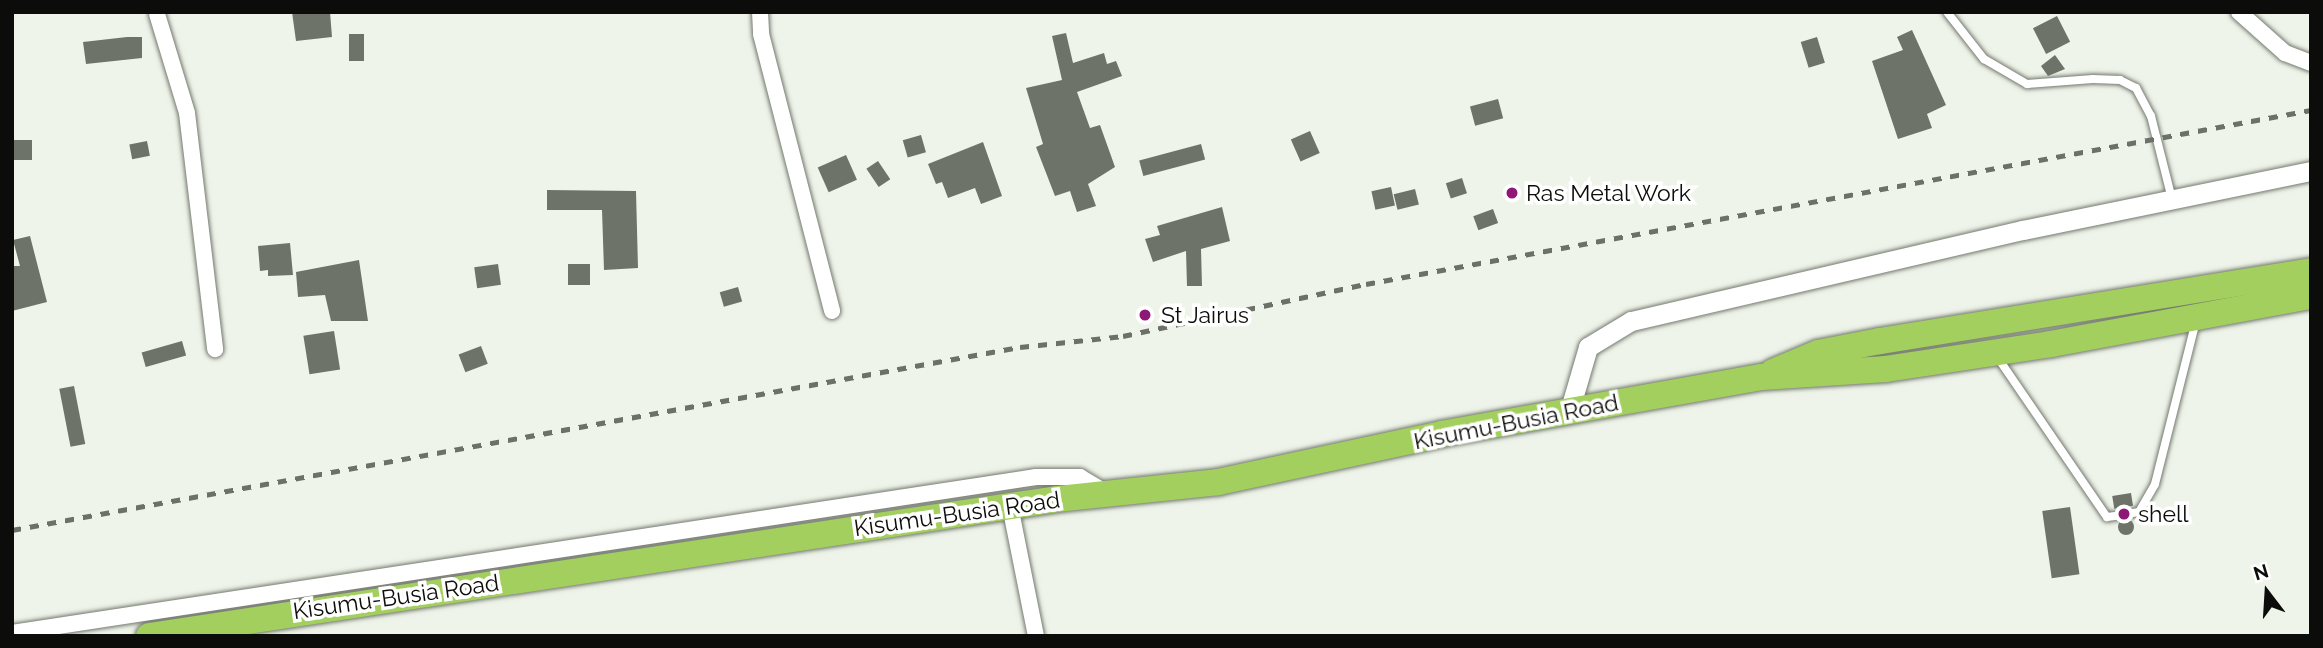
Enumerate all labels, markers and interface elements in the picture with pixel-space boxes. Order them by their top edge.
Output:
place label: Ras Metal Work [1526,179,1693,207]
marker: Ras Metal Work [1504,185,1520,201]
place label: St Jairus [1161,301,1250,329]
marker: St Jairus [1135,305,1155,325]
street label: Kisumu-Busia Road [1411,389,1621,455]
street label: Kisumu-Busia Road [852,486,1062,542]
place label: shell [2138,500,2189,528]
marker: shell [2116,506,2132,522]
north arrow [2232,557,2302,627]
text: N [2251,559,2271,585]
street label: Kisumu-Busia Road [291,569,501,625]

